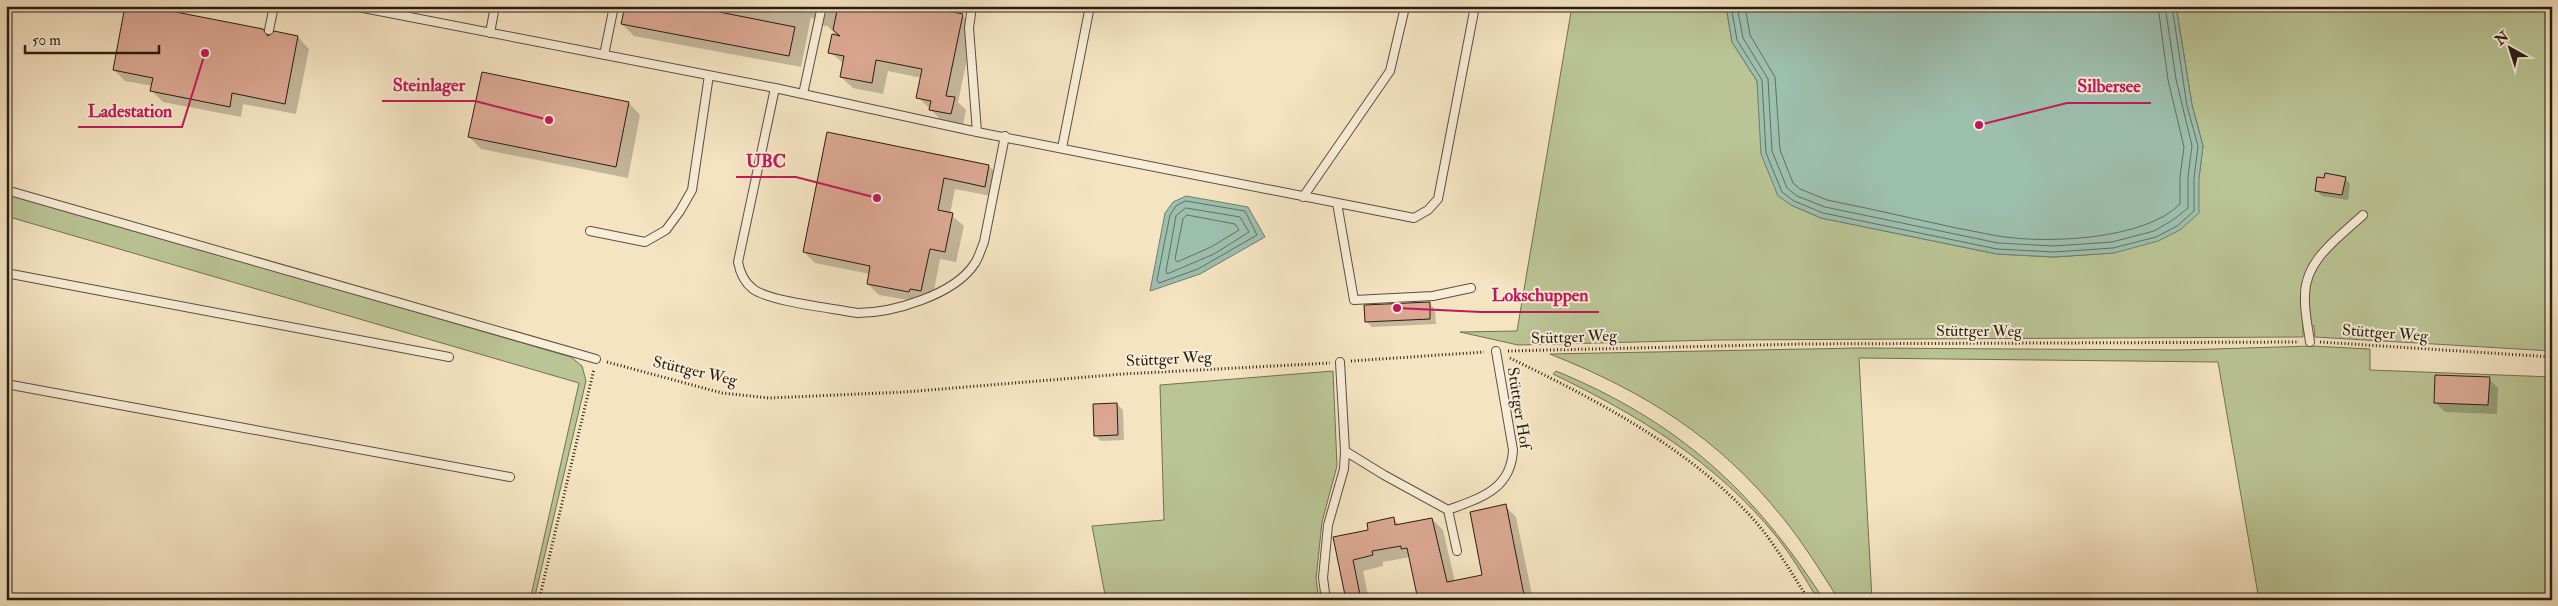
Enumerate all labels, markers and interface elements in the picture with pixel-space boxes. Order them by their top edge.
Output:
scale bar [25,22,159,54]
north arrow [2486,22,2536,72]
text: N [2491,27,2513,49]
text: 50 m [32,31,61,50]
callout: Steinlager [382,68,475,101]
callout: Silbersee [2067,70,2151,103]
text: Steinlager [393,74,466,97]
text: Silbersee [2077,75,2141,98]
callout: Ladestation [78,94,182,127]
text: Ladestation [88,100,173,123]
callout: UBC [736,144,796,177]
text: UBC [746,150,786,173]
callout: Lokschuppen [1481,279,1599,312]
text: Lokschuppen [1491,284,1589,307]
street label: Stüttger Weg [2341,320,2430,346]
street label: Stüttger Weg [1936,321,2023,341]
street label: Stüttger Weg [1531,325,1618,348]
street label: Stüttger Weg [1126,347,1214,371]
street label: Stüttger Weg [651,352,740,391]
street label: Stüttger Hof [1503,366,1536,453]

